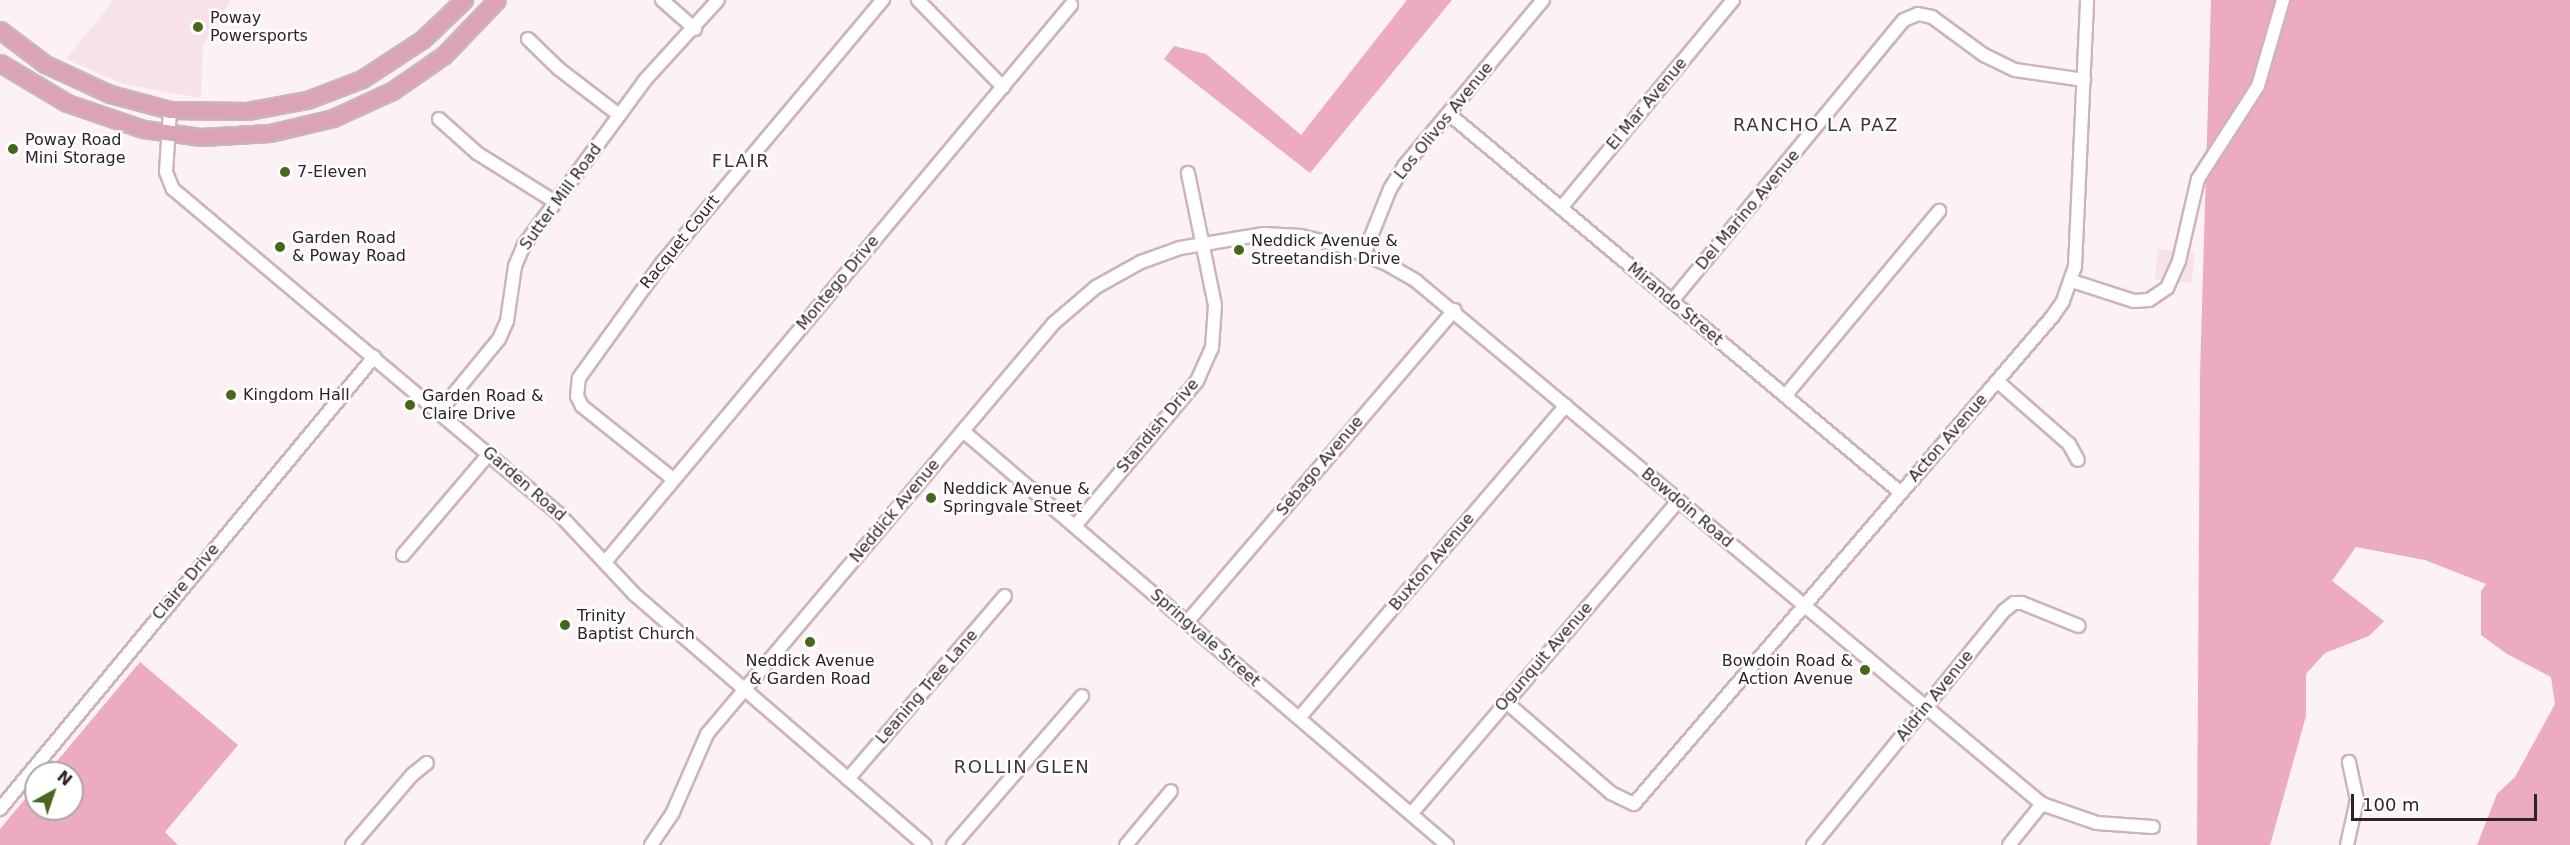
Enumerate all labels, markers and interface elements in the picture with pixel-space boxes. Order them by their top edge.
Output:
place label: Poway Powersports [210,8,308,46]
marker: Poway Powersports [191,20,205,34]
street label: El Mar Avenue [1603,54,1691,154]
street label: Los Olivos Avenue [1391,58,1497,184]
district label: RANCHO LA PAZ [1733,114,1899,136]
place label: Poway Road Mini Storage [25,130,126,168]
street label: Sutter Mill Road [516,140,606,254]
marker: Poway Road Mini Storage [6,142,20,156]
street label: Del Marino Avenue [1692,146,1804,274]
district label: FLAIR [712,150,770,172]
place label: 7-Eleven [297,162,367,182]
marker: 7-Eleven [278,165,292,179]
street label: Racquet Court [636,191,724,293]
place label: Garden Road & Poway Road [292,228,406,266]
place label: Neddick Avenue & Streetandish Drive [1251,231,1400,269]
street label: Montego Drive [793,232,883,334]
marker: Garden Road & Poway Road [273,240,287,254]
marker: Neddick Avenue & Streetandish Drive [1232,243,1246,257]
street label: Mirando Street [1623,259,1727,349]
street label: Standish Drive [1113,375,1203,477]
place label: Kingdom Hall [243,385,350,405]
place label: Garden Road & Claire Drive [422,386,543,424]
marker: Kingdom Hall [224,388,238,402]
street label: Acton Avenue [1905,390,1991,486]
marker: Garden Road & Claire Drive [403,398,417,412]
street label: Sebago Avenue [1273,412,1367,520]
street label: Garden Road [479,443,569,525]
street label: Neddick Avenue [846,455,944,567]
street label: Bowdoin Road [1637,464,1737,552]
place label: Neddick Avenue & Springvale Street [943,479,1090,517]
marker: Neddick Avenue & Springvale Street [924,491,938,505]
street label: Buxton Avenue [1386,509,1478,615]
street label: Claire Drive [149,540,223,624]
street label: Springvale Street [1146,585,1264,691]
street label: Ogunquit Avenue [1491,598,1597,716]
place label: Trinity Baptist Church [577,606,695,644]
marker: Trinity Baptist Church [558,618,572,632]
street label: Leaning Tree Lane [872,626,982,748]
marker: Neddick Avenue & Garden Road [803,635,817,649]
street label: Aldrin Avenue [1893,647,1977,745]
place label: Neddick Avenue & Garden Road [745,651,875,689]
place label: Bowdoin Road & Action Avenue [1722,651,1853,689]
marker: Bowdoin Road & Action Avenue [1858,663,1872,677]
district label: ROLLIN GLEN [954,756,1090,778]
north arrow [24,761,84,821]
text: N [53,767,76,790]
scale bar [2354,782,2540,820]
text: 100 m [2362,794,2420,815]

